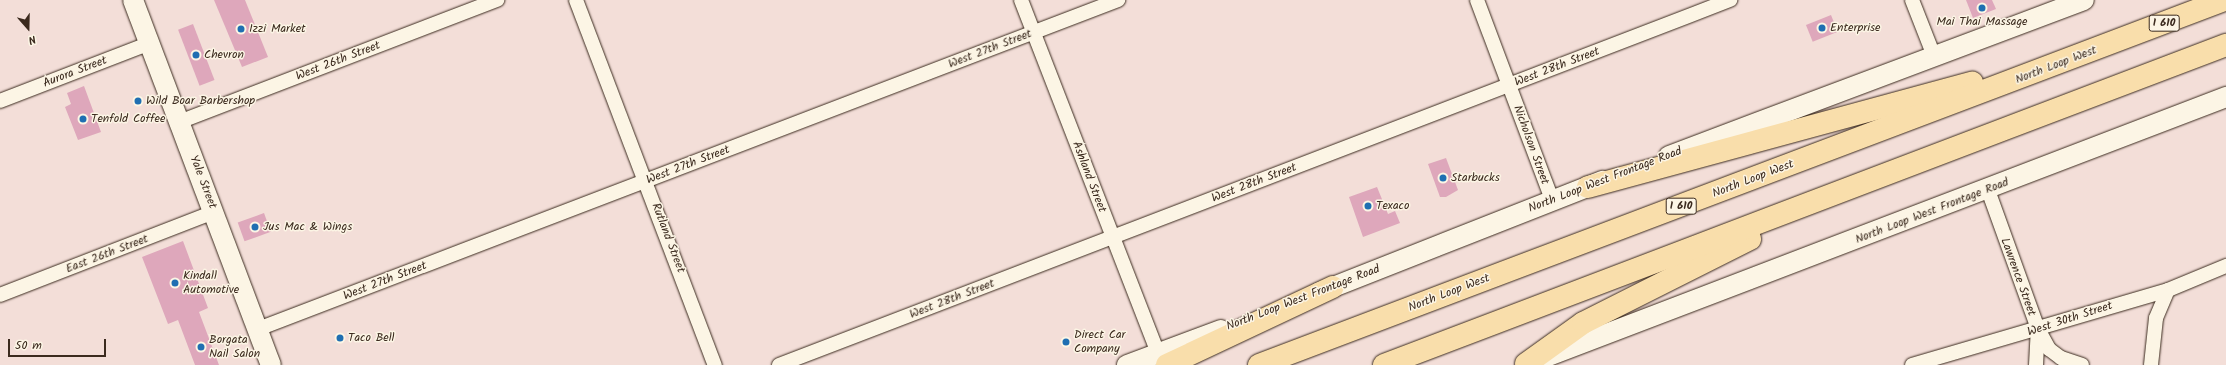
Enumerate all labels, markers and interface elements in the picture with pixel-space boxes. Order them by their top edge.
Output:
marker: Mai Thai Massage [1977,3,1987,13]
north arrow [8,8,48,48]
road number: I 610 [2148,14,2180,32]
place label: Mai Thai Massage [1937,15,2027,29]
place label: Enterprise [1830,21,1881,35]
place label: Izzi Market [249,22,306,36]
marker: Enterprise [1817,23,1827,33]
marker: Izzi Market [236,24,246,34]
street label: West 27th Street [946,26,1034,72]
text: N [26,30,38,49]
street label: West 26th Street [294,38,382,84]
street label: North Loop West [2013,43,2099,87]
street label: West 28th Street [1512,44,1602,90]
place label: Chevron [204,48,244,62]
marker: Chevron [191,50,201,60]
street label: Aurora Street [41,53,109,91]
place label: Wild Boar Barbershop [146,94,255,108]
marker: Wild Boar Barbershop [133,96,143,106]
street label: Nicholson Street [1510,103,1552,187]
place label: Tenfold Coffee [91,112,165,126]
marker: Tenfold Coffee [78,114,88,124]
street label: Ashland Street [1069,139,1109,215]
street label: West 27th Street [644,142,732,188]
street label: North Loop West Frontage Road [1526,144,1684,216]
street label: Yale Street [186,153,220,211]
street label: North Loop West [1710,157,1796,201]
street label: West 28th Street [1209,160,1299,206]
place label: Starbucks [1451,171,1500,185]
marker: Starbucks [1438,173,1448,183]
street label: North Loop West Frontage Road [1853,175,2011,247]
road number: I 610 [1665,197,1697,215]
place label: Texaco [1376,199,1409,213]
street label: Rutland Street [648,201,688,275]
marker: Texaco [1363,201,1373,211]
place label: Jus Mac & Wings [263,220,352,234]
marker: Jus Mac & Wings [250,222,260,232]
street label: East 26th Street [64,232,150,276]
street label: Lawrence Street [1997,236,2039,318]
street label: West 27th Street [341,258,429,304]
street label: North Loop West Frontage Road [1224,262,1382,334]
place label: Kindall Automotive [183,269,239,297]
street label: North Loop West [1406,271,1492,315]
street label: West 28th Street [907,276,997,322]
marker: Kindall Automotive [170,278,180,288]
street label: West 30th Street [2026,298,2114,340]
place label: Direct Car Company [1074,328,1126,356]
scale bar [10,331,108,357]
place label: Taco Bell [348,331,395,345]
place label: Borgata Nail Salon [209,333,260,361]
marker: Taco Bell [335,333,345,343]
text: 50 m [15,336,42,355]
marker: Direct Car Company [1061,337,1071,347]
marker: Borgata Nail Salon [196,342,206,352]

